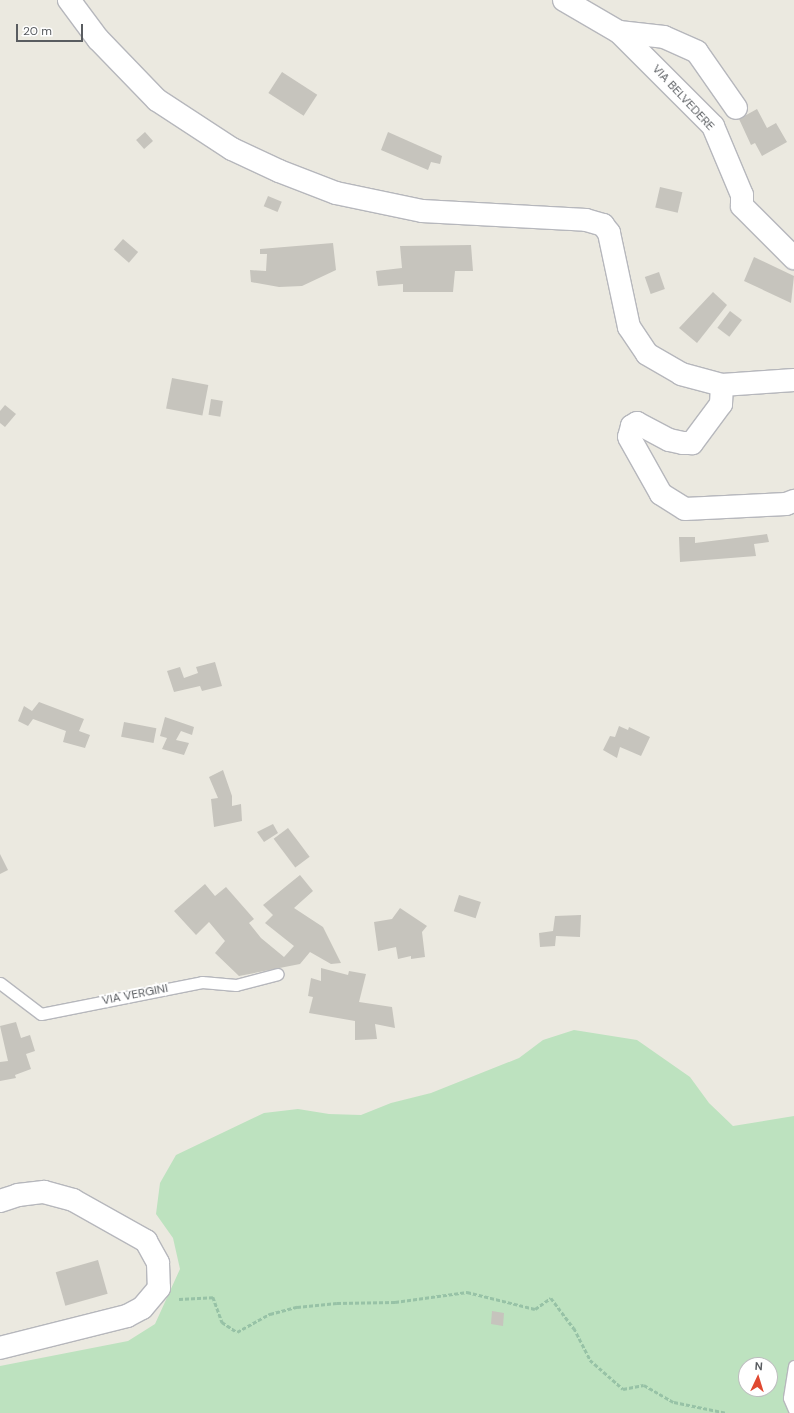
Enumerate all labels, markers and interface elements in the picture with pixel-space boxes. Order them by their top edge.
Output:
scale bar [18,16,85,42]
text: 20 m [23,23,52,39]
street label: VIA BELVEDERE [649,62,717,134]
street label: VIA VERGINI [101,982,169,1008]
north arrow [738,1357,778,1397]
text: N [754,1359,763,1373]

